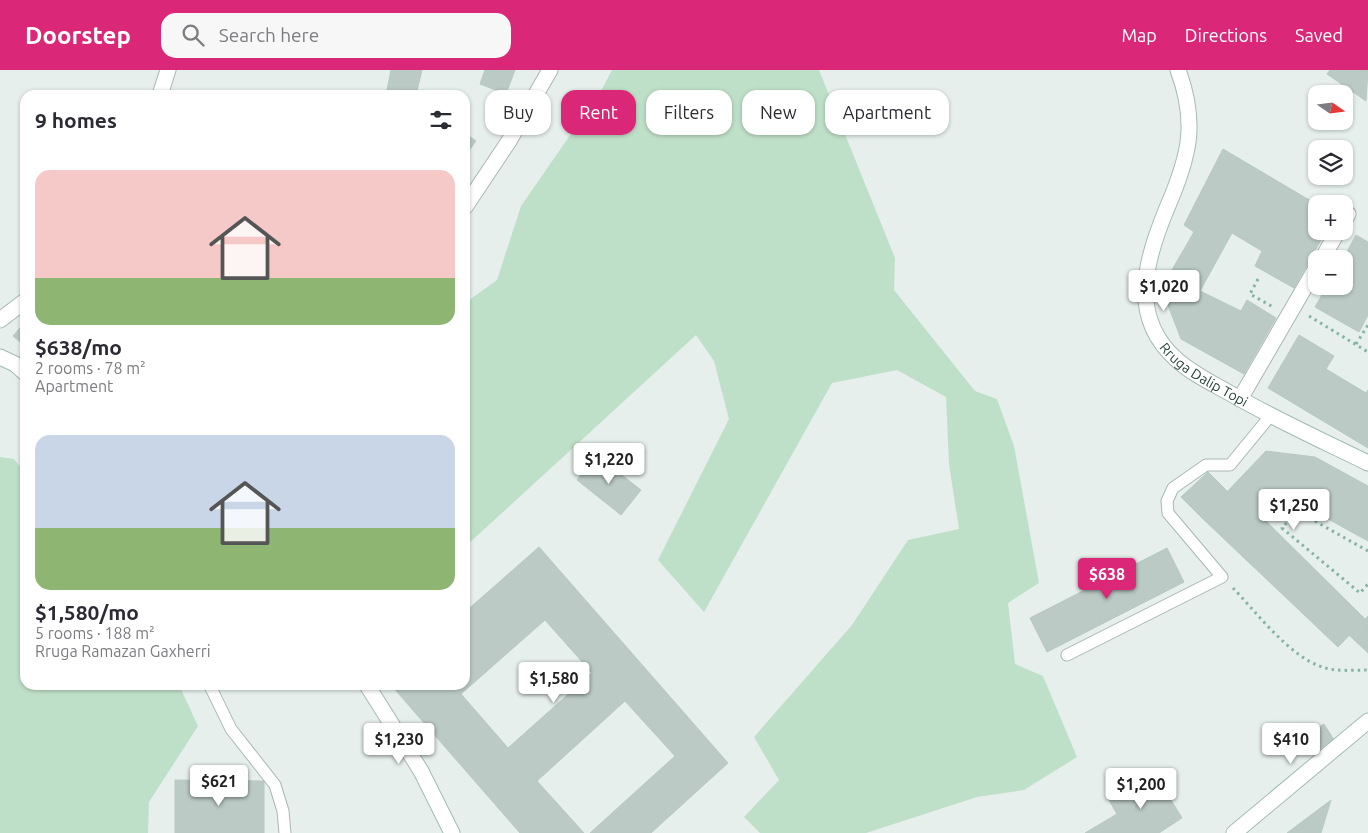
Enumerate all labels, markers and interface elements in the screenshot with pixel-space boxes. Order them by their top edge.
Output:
search box [161,13,511,58]
icon: search [179,21,207,49]
text: Doorstep [25,22,131,49]
text: Search here [219,24,319,46]
text: Map [1121,25,1157,45]
text: Directions [1185,25,1267,45]
text: Saved [1295,25,1343,45]
north arrow [1308,85,1352,130]
map controls [1308,85,1353,295]
chip: Buy [485,90,551,135]
chip: Rent [561,90,636,135]
chip: Filters [646,90,732,135]
chip: New [742,90,815,135]
chip: Apartment [825,90,949,135]
icon: filters [427,106,455,134]
text: 9 homes [35,108,117,132]
button: layers [1308,140,1353,185]
button: + [1308,195,1353,240]
icon: home [200,203,290,293]
button: − [1308,250,1353,295]
pin: $1,020 [1123,270,1205,312]
text: $1,020 [1139,277,1189,295]
text: $638/mo [35,335,122,359]
street label: Rruga Dalip Topi [1156,340,1251,410]
text: 2 rooms · 78 m² [35,359,146,377]
text: Apartment [35,377,113,395]
pin: $1,220 [568,442,650,485]
text: $1,220 [584,450,634,468]
icon: home [200,468,290,558]
pin: $1,250 [1253,488,1335,531]
text: $1,250 [1269,496,1319,514]
pin: $638 [1077,558,1137,600]
text: $638 [1089,565,1125,583]
text: $1,580/mo [35,600,139,624]
text: 5 rooms · 188 m² [35,624,155,642]
text: Rruga Ramazan Gaxherri [35,642,211,660]
pin: $1,580 [513,662,595,704]
text: $1,580 [529,669,579,687]
pin: $1,230 [358,722,440,765]
pin: $410 [1261,722,1321,765]
text: $1,230 [374,730,424,748]
text: $410 [1273,730,1309,748]
pin: $621 [189,764,249,807]
pin: $1,200 [1100,768,1182,810]
text: $621 [201,772,237,790]
text: $1,200 [1116,775,1166,793]

